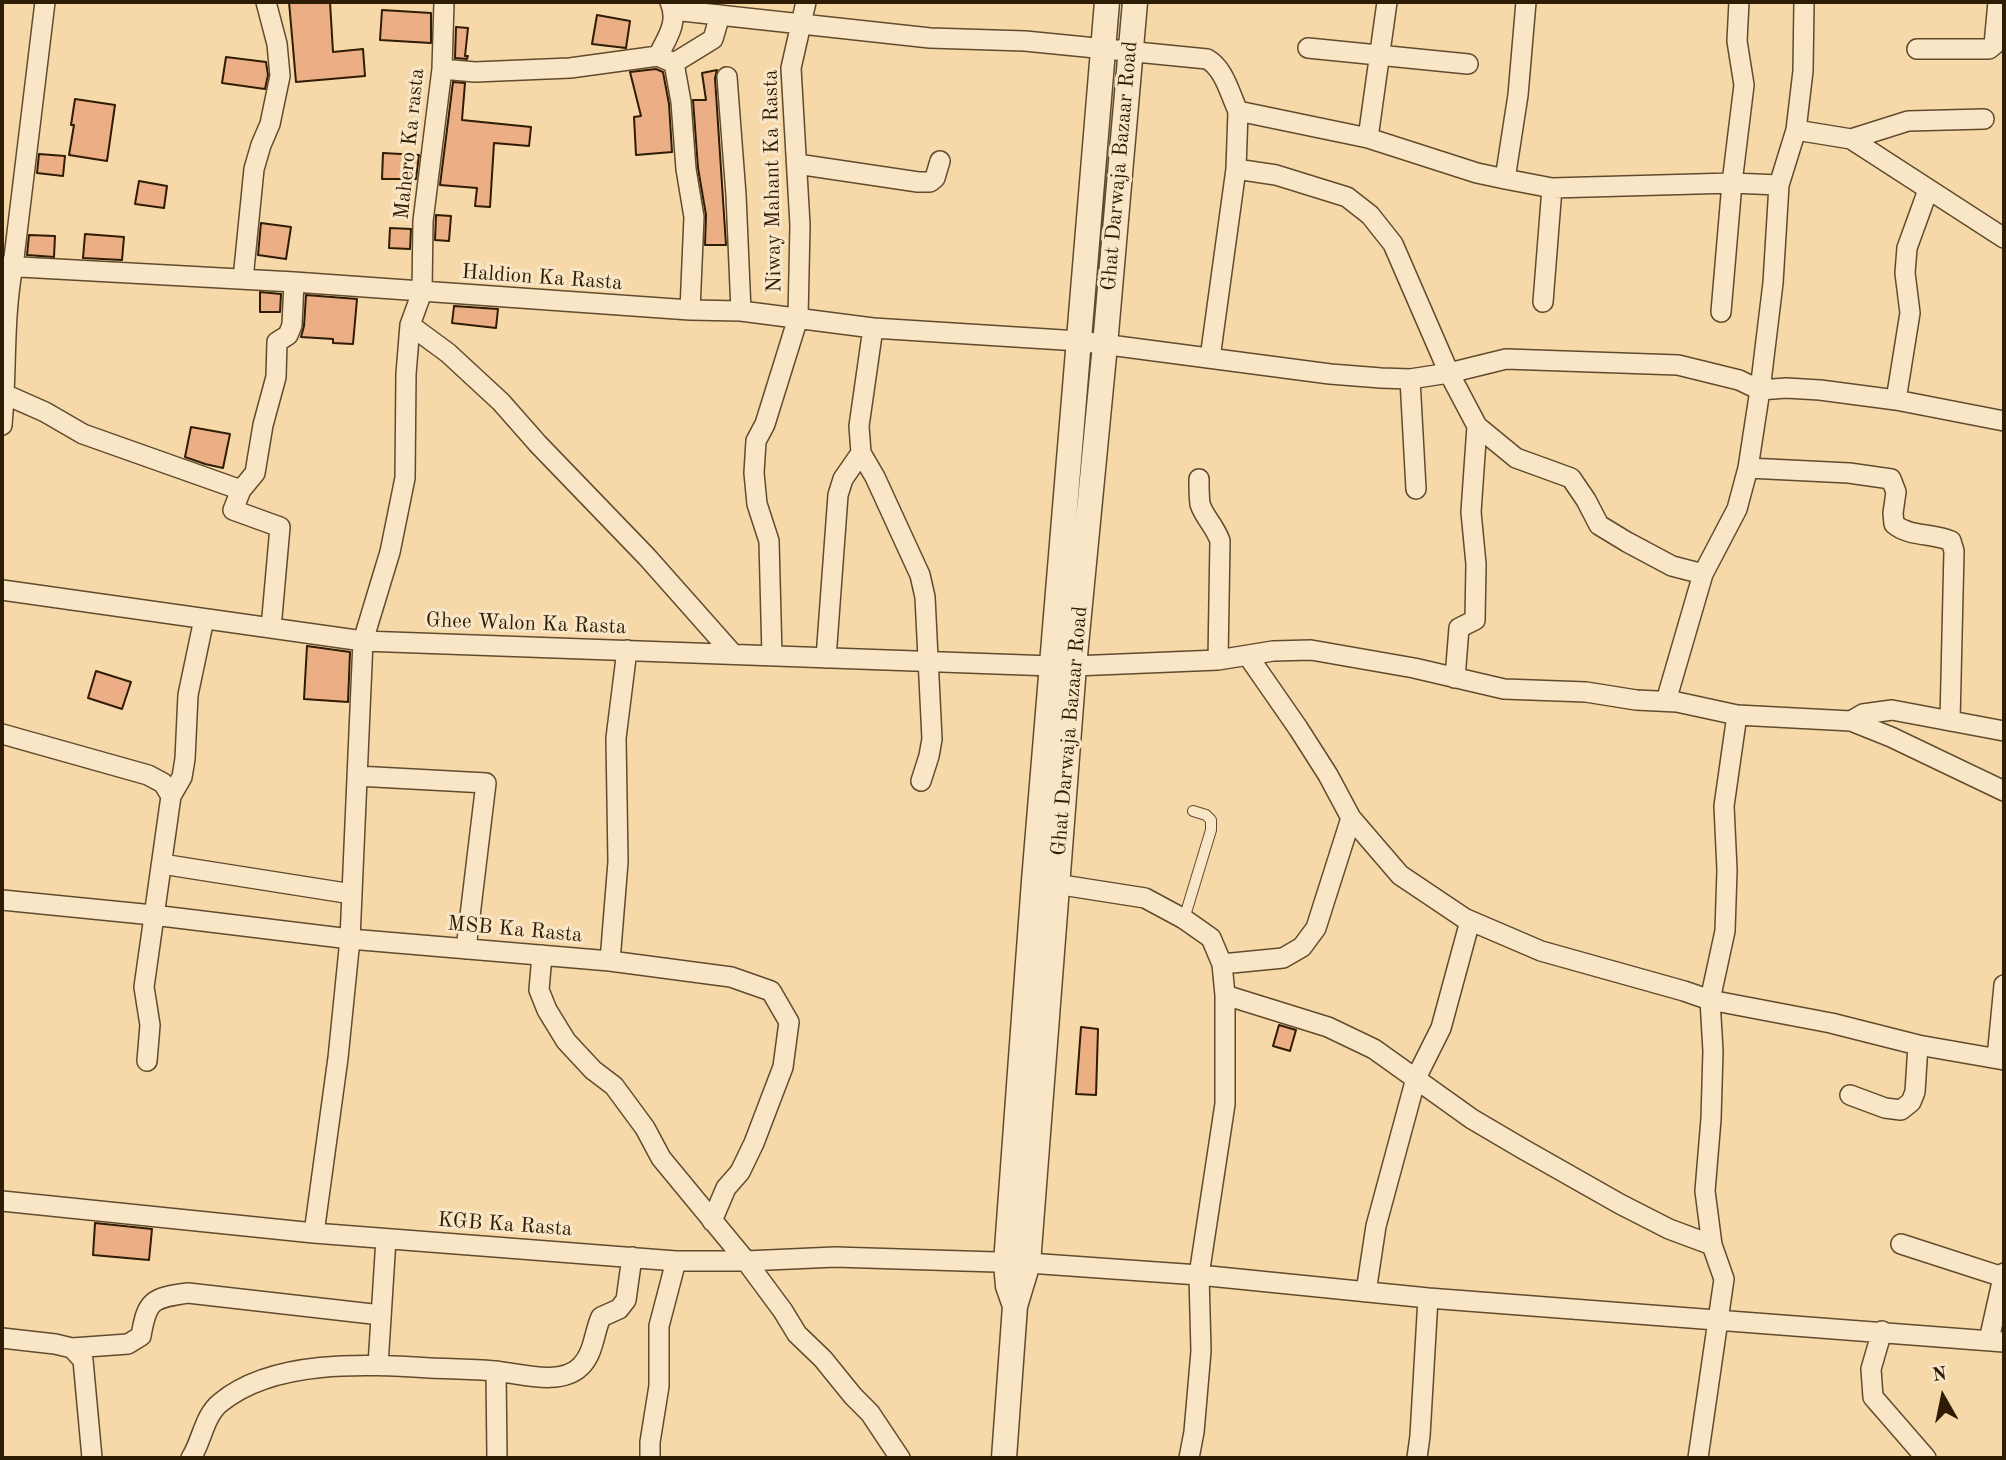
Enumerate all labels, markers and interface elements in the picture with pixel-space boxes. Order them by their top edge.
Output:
street label: Ghat Darwaja Bazaar Road [1097,40,1143,292]
street label: Mahero Ka rasta [390,67,430,221]
street label: Niway Mahant Ka Rasta [758,69,788,293]
street label: Haldion Ka Rasta [461,260,623,296]
street label: Ghat Darwaja Bazaar Road [1047,605,1093,857]
street label: Ghee Walon Ka Rasta [425,608,627,640]
street label: MSB Ka Rasta [446,912,584,948]
street label: KGB Ka Rasta [437,1208,573,1242]
north arrow [1908,1362,1978,1432]
text: N [1931,1365,1948,1386]

